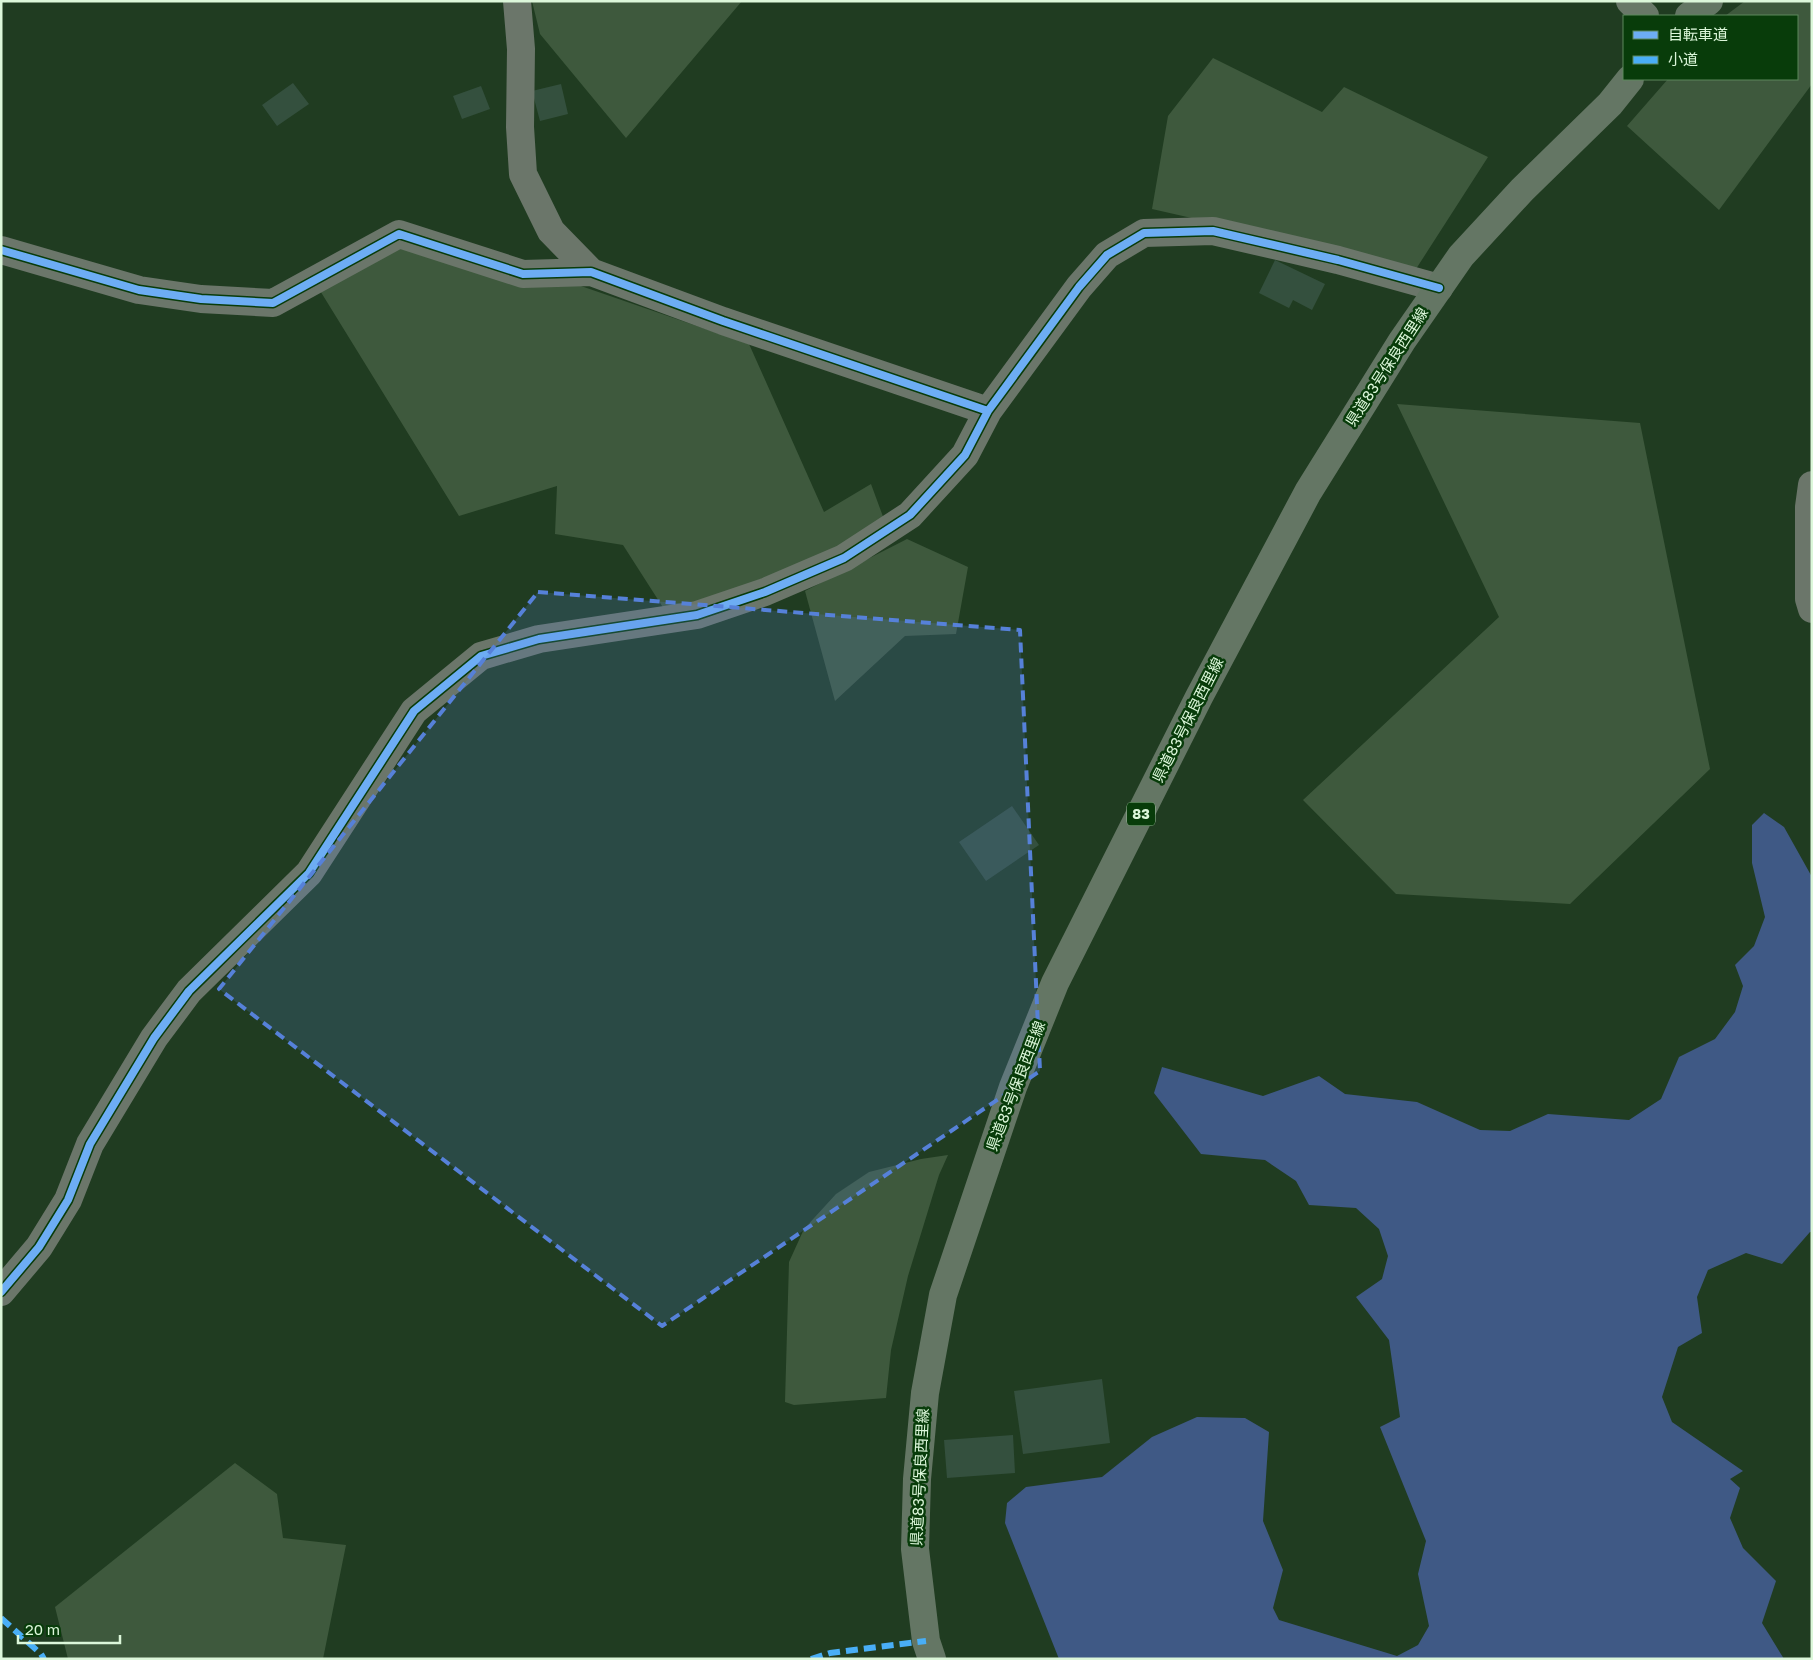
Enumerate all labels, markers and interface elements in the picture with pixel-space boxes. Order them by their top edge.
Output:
legend [1623,15,1798,80]
text: 自転車道 [1668,25,1728,43]
text: 小道 [1668,50,1698,68]
street label: 県道83号保良西里線 [1341,304,1431,429]
street label: 県道83号保良西里線 [1148,654,1226,785]
road number: 83 [1127,802,1155,826]
street label: 県道83号保良西里線 [982,1018,1048,1153]
street label: 県道83号保良西里線 [906,1408,932,1546]
scale bar [18,1612,120,1644]
text: 20 m [25,1620,60,1638]

